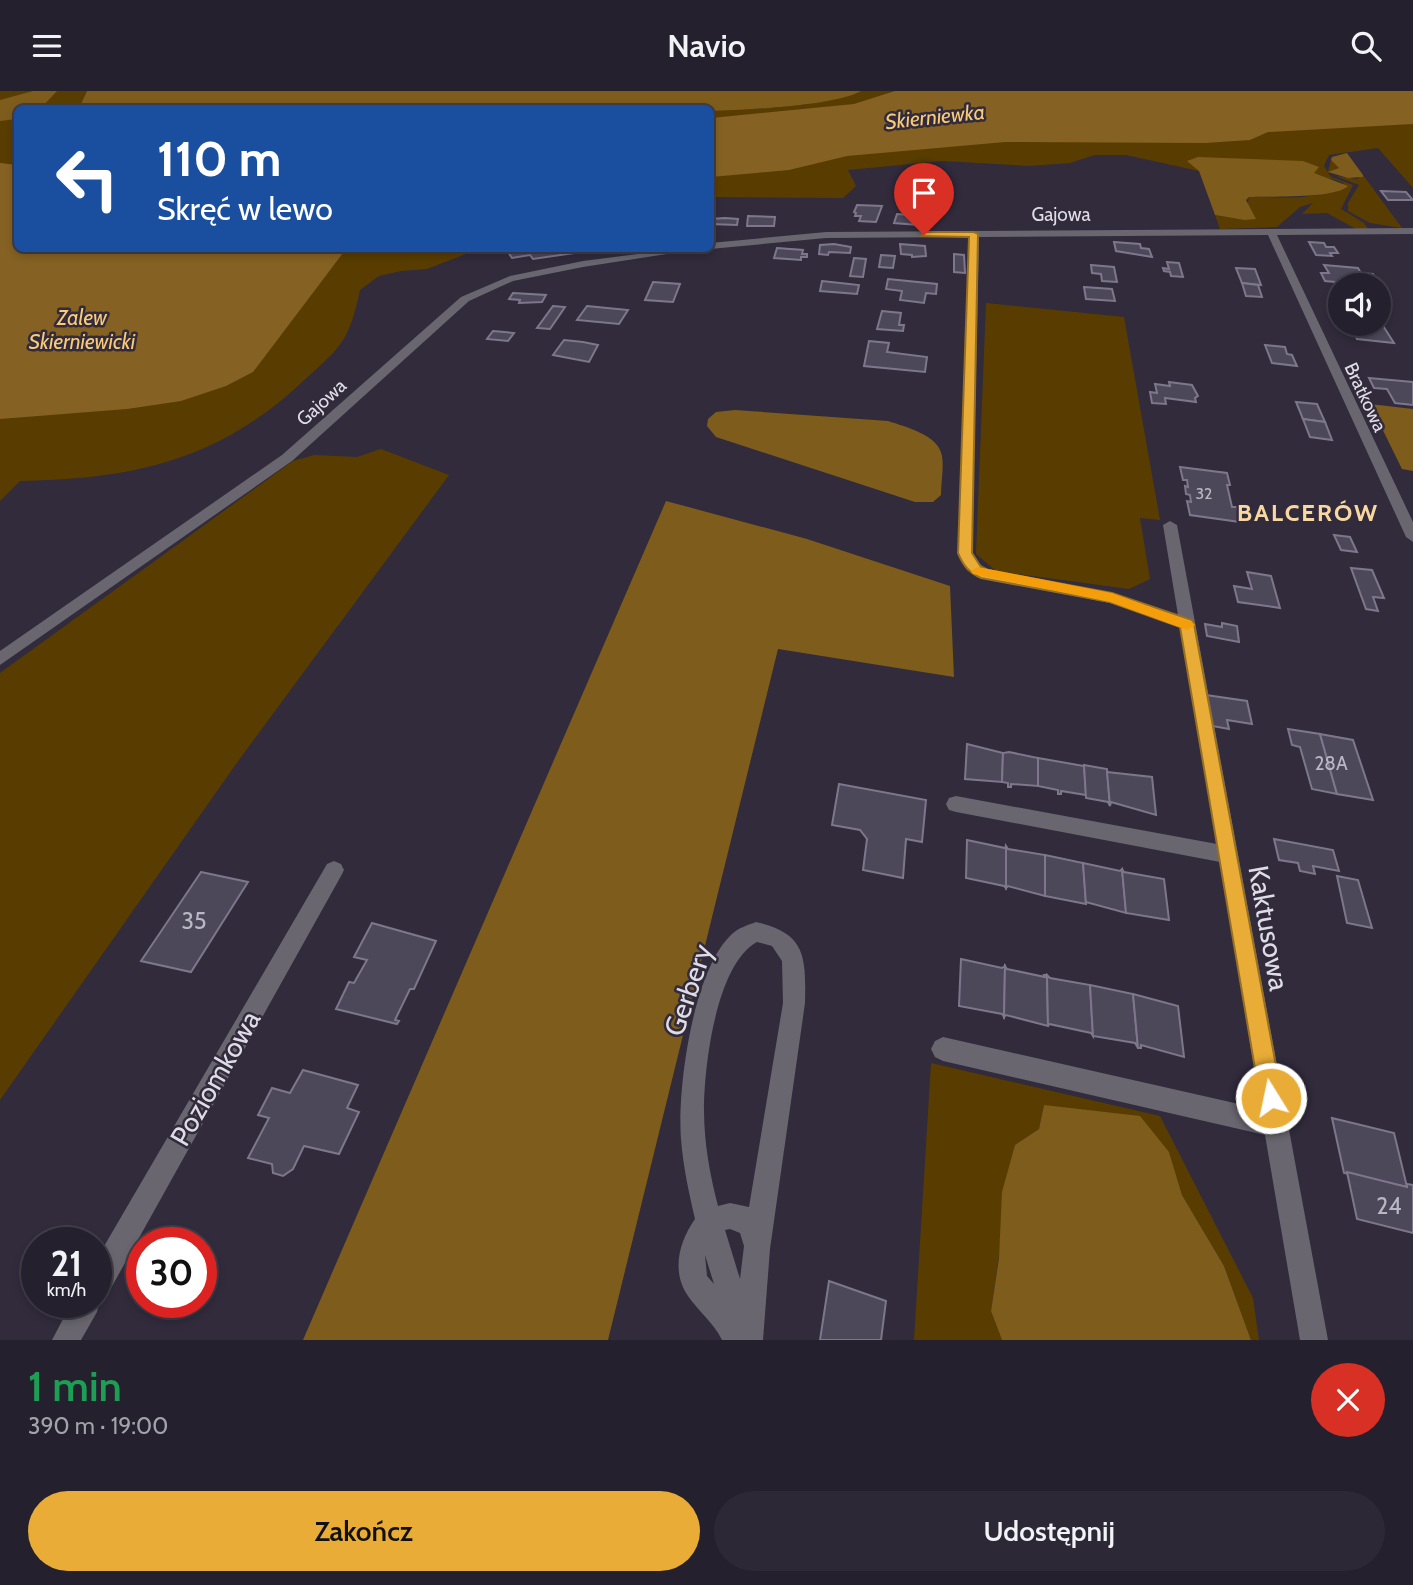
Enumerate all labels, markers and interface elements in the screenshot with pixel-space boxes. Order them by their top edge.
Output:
text: Navio [667,26,746,65]
icon: menu [28,27,66,65]
icon: search [1347,27,1385,65]
water label: Skierniewka [884,99,986,134]
text: 110 m [157,129,281,188]
icon: left [42,133,133,224]
pin [894,163,954,235]
icon: arrive [905,174,943,212]
text: Skręć w lewo [157,189,333,228]
street label: Gajowa [1031,203,1091,226]
map controls [1328,273,1391,336]
button: sound [1328,273,1391,336]
water label: Zalew Skierniewicki [29,305,136,354]
street label: Bratkowa [1340,359,1392,435]
street label: Gajowa [292,374,351,431]
house number: 32 [1195,484,1213,503]
district label: BALCERÓW [1237,498,1379,527]
house number: 28A [1314,752,1348,775]
street label: Kaktusowa [1241,863,1297,994]
house number: 35 [182,907,206,935]
street label: Gerbery [657,940,719,1040]
street label: Poziomkowa [163,1004,268,1152]
position arrow [1234,1061,1308,1135]
house number: 24 [1376,1192,1402,1220]
speed limit sign: 30 [126,1227,217,1318]
text: 21 [51,1242,82,1285]
text: km/h [47,1279,86,1301]
text: 1 min [28,1360,122,1412]
button: close [1311,1363,1385,1437]
text: 390 m · 19:00 [28,1412,168,1440]
button: Zakończ [28,1491,700,1571]
button: Udostępnij [714,1491,1385,1571]

